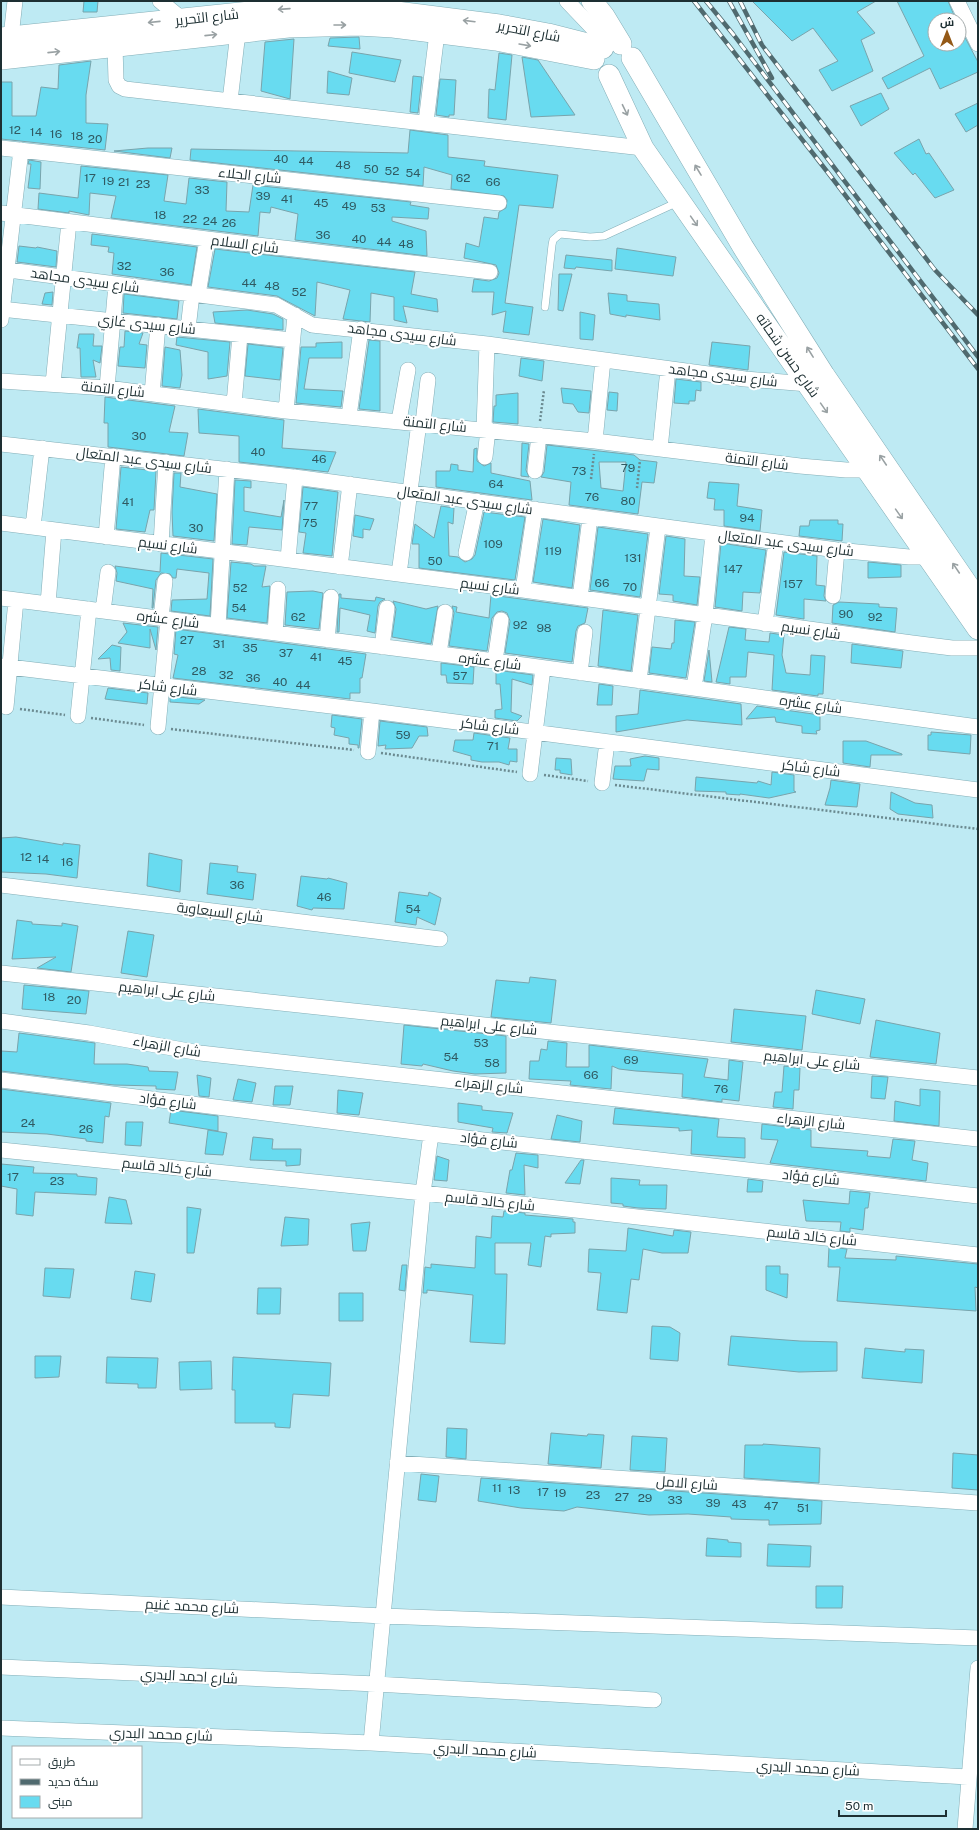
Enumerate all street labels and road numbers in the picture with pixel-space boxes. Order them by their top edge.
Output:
street label: شارع التحرير [173,6,240,29]
street label: شارع التحرير [495,17,562,46]
street label: شارع الجلاء [217,164,282,187]
street label: شارع السلام [210,232,280,258]
street label: شارع سيدى مجاهد [29,264,141,297]
street label: شارع حسن شحاته [752,310,823,401]
street label: شارع سيدى غازي [97,311,197,341]
street label: شارع سيدى مجاهد [346,319,457,350]
street label: شارع سيدى مجاهد [667,360,778,391]
street label: شارع التمنة [80,378,146,401]
street label: شارع التمنة [402,413,468,436]
street label: شارع سيدى عبد المتعال [75,444,213,477]
street label: شارع التمنة [724,449,790,474]
street label: شارع سيدى عبد المتعال [396,483,534,518]
street label: شارع سيدى عبد المتعال [717,527,855,560]
street label: شارع نسيم [137,533,199,559]
street label: شارع نسيم [459,574,521,600]
street label: شارع عشره [136,607,200,632]
street label: شارع نسيم [780,618,842,644]
street label: شارع عشره [458,649,522,674]
street label: شارع شاكر [137,675,198,700]
street label: شارع عشره [779,692,843,717]
street label: شارع شاكر [459,714,520,739]
street label: شارع شاكر [780,756,841,781]
street label: شارع السبعاوية [176,899,264,926]
street label: شارع على ابراهيم [118,978,216,1006]
street label: شارع على ابراهيم [440,1012,538,1040]
street label: شارع الزهراء [131,1032,202,1061]
street label: شارع على ابراهيم [763,1047,861,1075]
street label: شارع الزهراء [454,1073,524,1098]
street label: شارع فؤاد [138,1090,198,1113]
street label: شارع الزهراء [776,1109,846,1134]
street label: شارع فؤاد [459,1129,518,1152]
street label: شارع خالد قاسم [121,1154,213,1182]
street label: شارع فؤاد [781,1166,840,1189]
street label: شارع خالد قاسم [444,1188,536,1216]
street label: شارع خالد قاسم [766,1223,858,1251]
street label: شارع الامل [655,1473,719,1494]
street label: شارع محمد غنيم [145,1596,239,1618]
street label: شارع احمد البدري [140,1665,238,1691]
street label: شارع محمد البدري [109,1724,213,1748]
street label: شارع محمد البدري [433,1739,537,1765]
street label: شارع محمد البدري [756,1757,860,1783]

